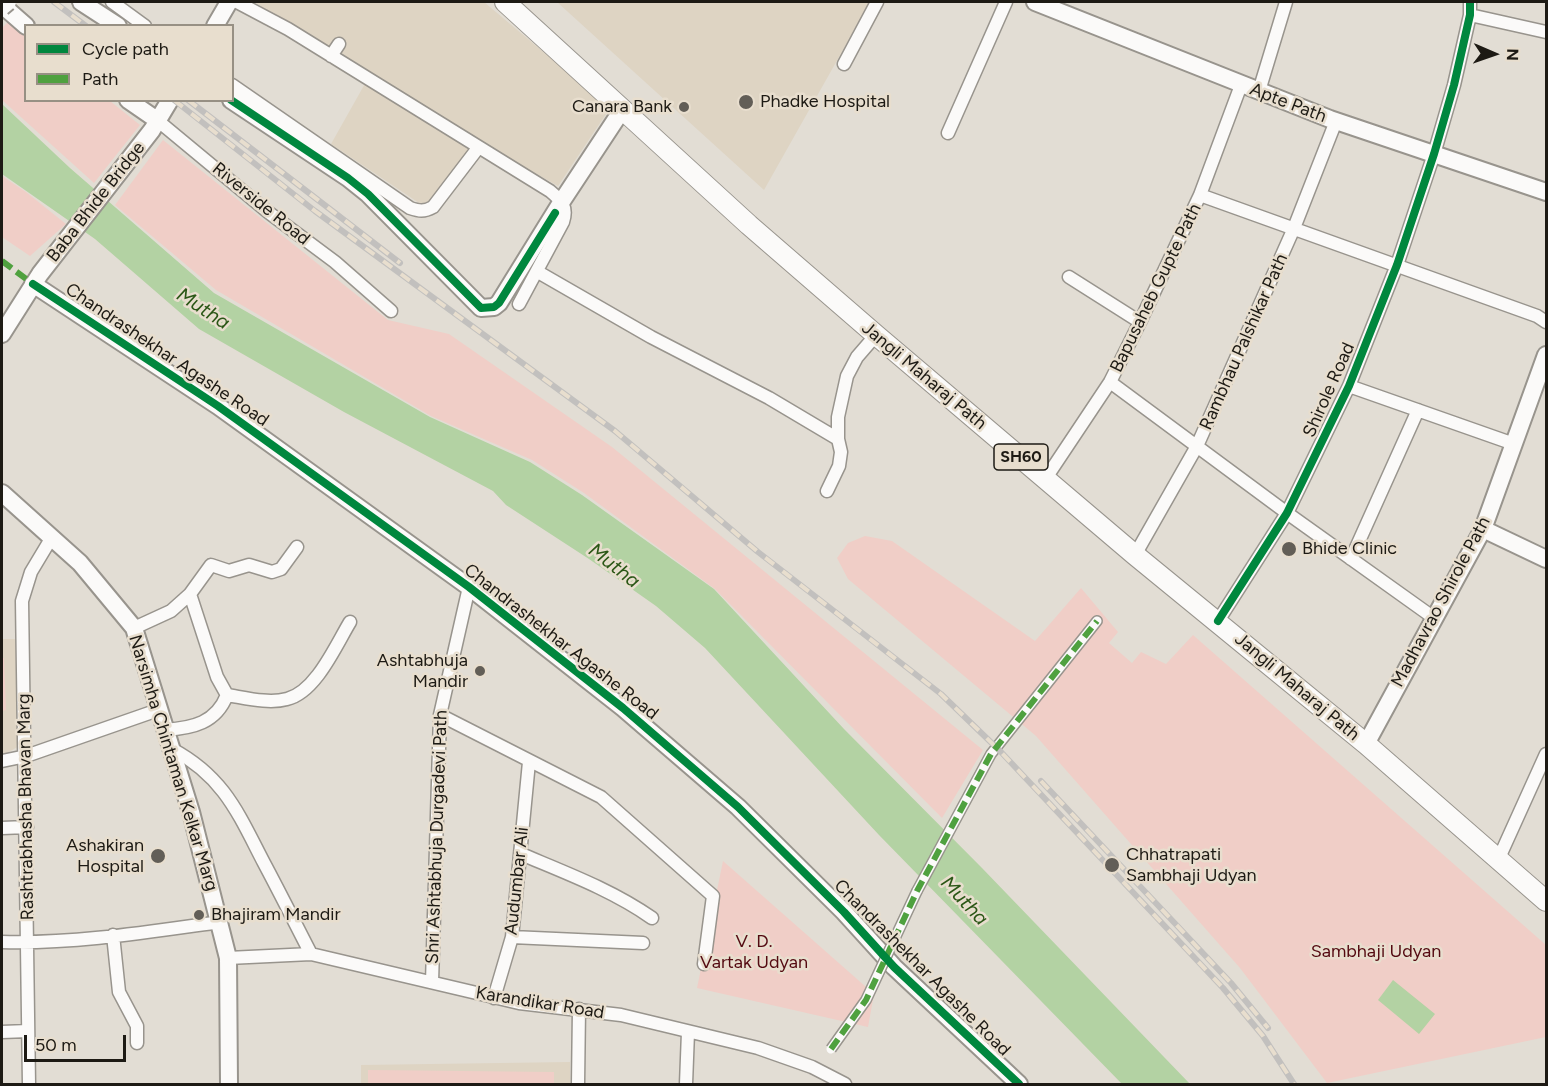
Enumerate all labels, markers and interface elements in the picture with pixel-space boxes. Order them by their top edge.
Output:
legend [24,24,234,102]
north arrow [1464,24,1524,84]
text: Cycle path [82,38,169,60]
text: N [1503,48,1522,61]
text: Path [82,68,118,90]
street label: Apte Path [1247,79,1329,127]
place label: Phadke Hospital [760,91,890,113]
marker: Phadke Hospital [737,93,755,111]
place label: Canara Bank [572,96,672,118]
marker: Canara Bank [677,100,691,114]
street label: Baba Bhide Bridge [42,138,150,266]
street label: Riverside Road [208,158,314,250]
street label: Bapusaheb Gupte Path [1106,200,1206,376]
street label: Rambhau Palshikar Path [1195,251,1293,433]
street label: Chandrashekhar Agashe Road [61,279,273,431]
water label: Mutha [172,283,234,335]
street label: Jangli Maharaj Path [857,318,991,434]
street label: Shirole Road [1298,339,1360,441]
road number: SH60 [994,444,1048,470]
street label: Madhavrao Shirole Path [1387,513,1495,691]
water label: Mutha [583,538,645,594]
place label: Bhide Clinic [1302,538,1397,560]
marker: Bhide Clinic [1280,540,1298,558]
street label: Chandrashekhar Agashe Road [459,559,663,725]
street label: Jangli Maharaj Path [1230,629,1364,745]
street label: Narsimha Chintaman Kelkar Marg [124,632,222,894]
place label: Ashtabhuja Mandir [377,650,468,692]
marker: Ashtabhuja Mandir [473,664,487,678]
street label: Rashtrabhasha Bhavan Marg [13,693,39,921]
street label: Shri Ashtabhuja Durgadevi Path [422,710,452,964]
street label: Audumbar Ali [501,826,533,936]
place label: Ashakiran Hospital [66,835,144,878]
place label: Chhatrapati Sambhaji Udyan [1126,844,1257,886]
marker: Ashakiran Hospital [149,847,167,865]
marker: Chhatrapati Sambhaji Udyan [1103,856,1121,874]
water label: Mutha [935,871,993,931]
street label: Chandrashekhar Agashe Road [829,875,1015,1061]
place label: Bhajiram Mandir [211,904,341,926]
marker: Bhajiram Mandir [192,908,206,922]
park label: V. D. Vartak Udyan [700,931,808,974]
park label: Sambhaji Udyan [1311,941,1441,963]
street label: Karandikar Road [474,982,606,1024]
scale bar [27,1023,129,1061]
text: 50 m [35,1034,77,1056]

